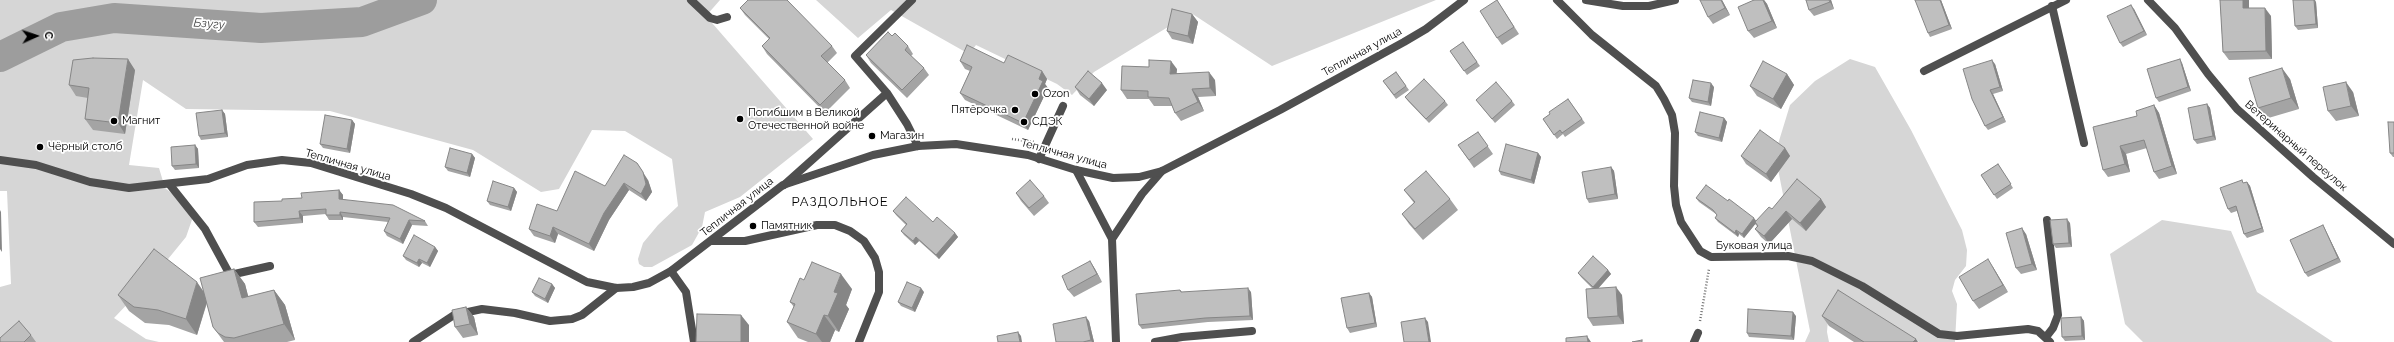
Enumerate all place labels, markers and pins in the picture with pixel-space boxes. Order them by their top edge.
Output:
place label: Ozon [1043,87,1070,101]
marker: Ozon [1030,89,1040,99]
place label: Пятёрочка [951,103,1007,117]
marker: Пятёрочка [1010,105,1020,115]
place label: Погибшим в Великой Отечественной войне [748,106,864,132]
place label: Магнит [122,114,160,128]
marker: Погибшим в Великой Отечественной войне [735,114,745,124]
place label: СДЭК [1032,115,1063,129]
marker: Магнит [109,116,119,126]
marker: СДЭК [1019,117,1029,127]
place label: Магазин [880,129,924,143]
marker: Магазин [867,131,877,141]
place label: Чёрный столб [48,140,122,154]
marker: Чёрный столб [35,142,45,152]
place label: Памятник [761,219,812,233]
marker: Памятник [748,221,758,231]

